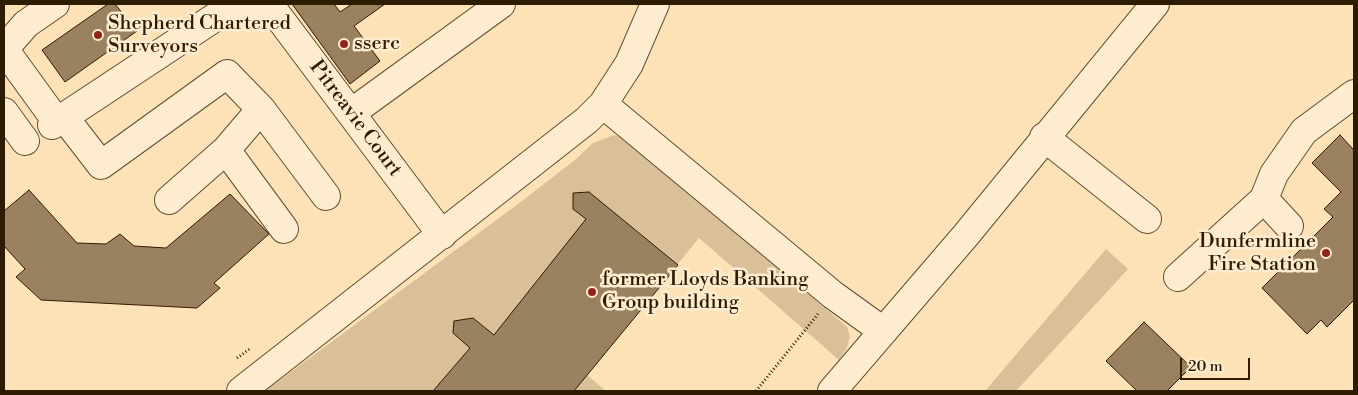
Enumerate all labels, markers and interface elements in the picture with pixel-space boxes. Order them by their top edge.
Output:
place label: Shepherd Chartered Surveyors [108,12,291,59]
marker: Shepherd Chartered Surveyors [92,29,104,41]
place label: sserc [354,32,400,56]
marker: sserc [338,38,350,50]
street label: Pitreavie Court [304,56,406,182]
place label: Dunfermline Fire Station [1199,230,1316,277]
marker: Dunfermline Fire Station [1320,247,1332,259]
place label: former Lloyds Banking Group building [602,268,809,315]
marker: former Lloyds Banking Group building [586,286,598,298]
scale bar [1183,348,1253,380]
text: 20 m [1188,357,1223,376]

